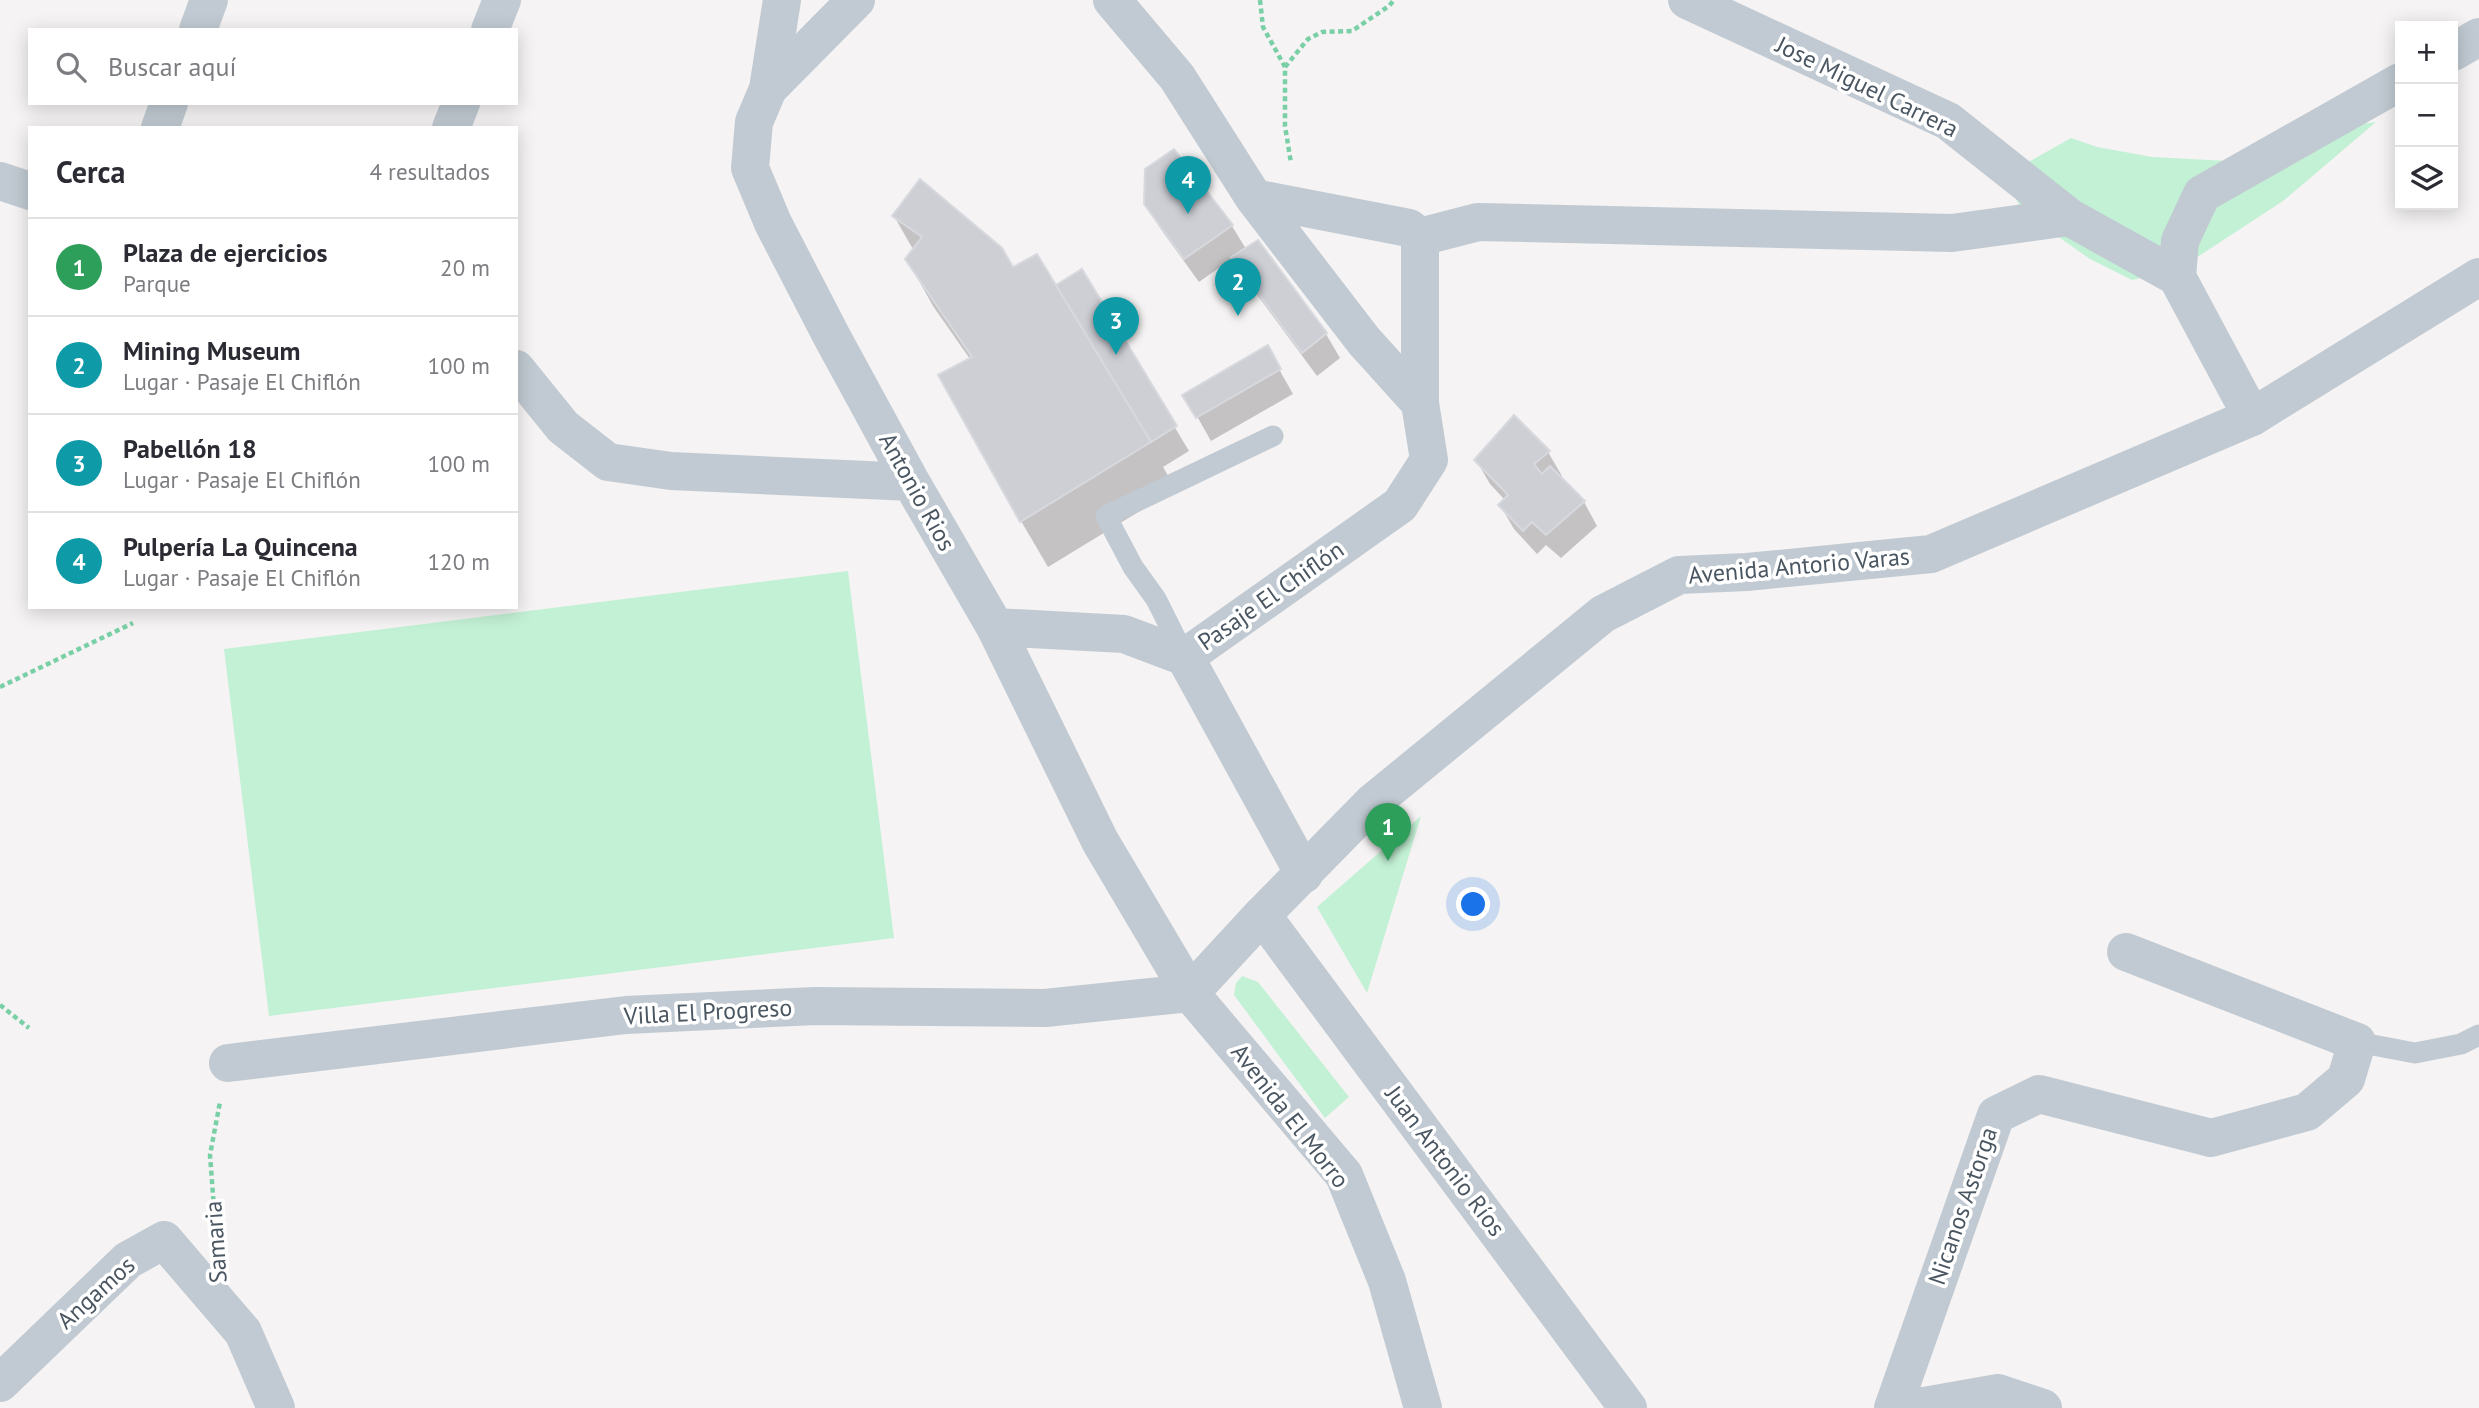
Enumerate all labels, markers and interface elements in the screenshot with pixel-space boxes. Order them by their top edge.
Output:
map controls [2395,21,2458,210]
button: + [2395,21,2458,84]
search box [28,28,518,105]
street label: Jose Miguel Carrera [1770,29,1964,144]
icon: search [52,48,90,86]
text: Buscar aquí [108,50,236,83]
button: − [2395,84,2458,147]
button: layers [2395,147,2458,210]
text: Cerca [56,152,125,191]
pin: 4 [1165,156,1211,214]
text: 4 resultados [369,157,490,186]
text: Plaza de ejercicios [123,236,328,269]
text: 1 [72,253,86,282]
text: 20 m [440,253,490,282]
pin: 2 [1215,258,1261,316]
text: Parque [123,269,191,298]
pin: 3 [1093,297,1139,355]
text: Mining Museum [123,334,301,367]
text: 2 [72,351,86,380]
text: 100 m [428,351,490,380]
text: Lugar · Pasaje El Chiflón [123,367,361,396]
street label: Antonio Rios [872,427,963,556]
text: Pabellón 18 [123,432,257,465]
text: 3 [72,449,86,478]
text: 100 m [428,449,490,478]
text: Lugar · Pasaje El Chiflón [123,465,361,494]
text: Pulpería La Quincena [123,530,358,563]
street label: Pasaje El Chiflón [1192,534,1350,657]
street label: Avenida Antorio Varas [1687,540,1911,591]
text: 4 [72,547,86,576]
text: 120 m [428,547,490,576]
text: Lugar · Pasaje El Chiflón [123,563,361,592]
pin: 1 [1365,803,1411,861]
your location [1456,887,1490,921]
street label: Villa El Progreso [622,992,793,1031]
street label: Avenida El Morro [1224,1037,1356,1194]
street label: Juan Antonio Ríos [1378,1078,1512,1242]
street label: Nicanos Astorga [1921,1123,2004,1289]
street label: Samaria [197,1200,234,1284]
street label: Angamos [50,1250,141,1336]

